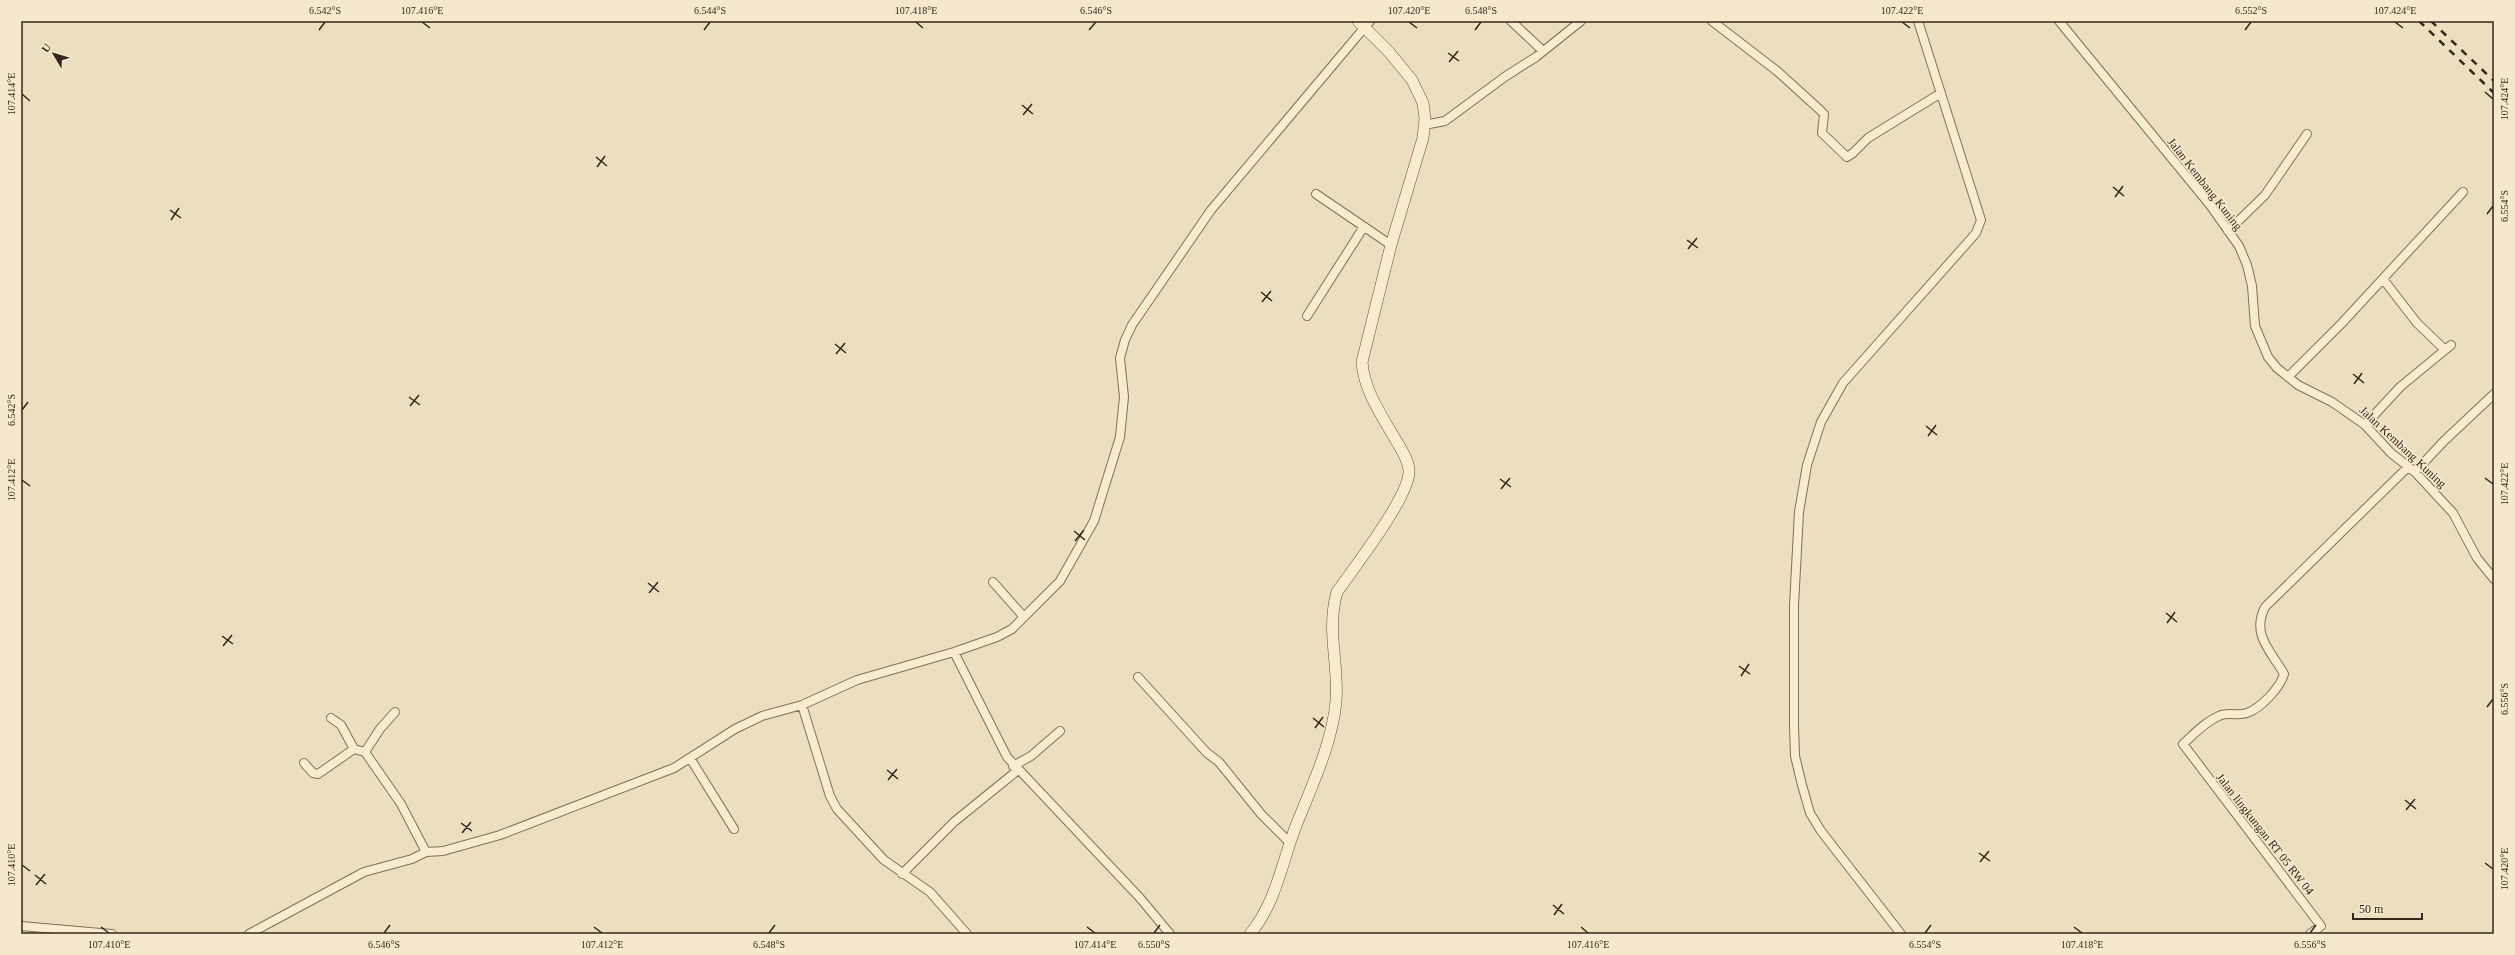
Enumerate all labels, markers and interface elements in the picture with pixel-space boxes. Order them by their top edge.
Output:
text: 6.542°S [309,5,341,16]
text: 107.416°E [401,5,443,16]
text: 6.544°S [694,5,726,16]
text: 107.418°E [895,5,937,16]
text: 6.546°S [1080,5,1112,16]
text: 107.420°E [1388,5,1430,16]
text: 6.548°S [1465,5,1497,16]
text: 107.422°E [1881,5,1923,16]
text: 6.552°S [2235,5,2267,16]
text: 107.424°E [2374,5,2416,16]
north arrow [34,34,74,74]
text: U [39,41,53,55]
text: 107.414°E [6,73,17,115]
text: 107.424°E [2499,78,2510,120]
street label: Jalan Kembang Kuning [2165,135,2245,233]
text: 6.554°S [2499,190,2510,222]
text: 6.542°S [6,394,17,426]
street label: Jalan Kembang Kuning [2357,403,2449,491]
text: 107.412°E [6,459,17,501]
text: 107.422°E [2499,463,2510,505]
text: 6.556°S [2499,683,2510,715]
street label: Jalan lingkungan RT 05 RW 04 [2213,770,2317,898]
text: 107.410°E [6,844,17,886]
text: 107.420°E [2499,848,2510,890]
scale bar [2353,895,2422,921]
text: 50 m [2359,902,2384,916]
text: 107.410°E [88,939,130,950]
text: 6.546°S [368,939,400,950]
text: 107.412°E [581,939,623,950]
text: 6.548°S [753,939,785,950]
text: 107.414°E [1074,939,1116,950]
text: 6.550°S [1138,939,1170,950]
text: 107.416°E [1567,939,1609,950]
text: 6.554°S [1909,939,1941,950]
text: 107.418°E [2061,939,2103,950]
text: 6.556°S [2294,939,2326,950]

